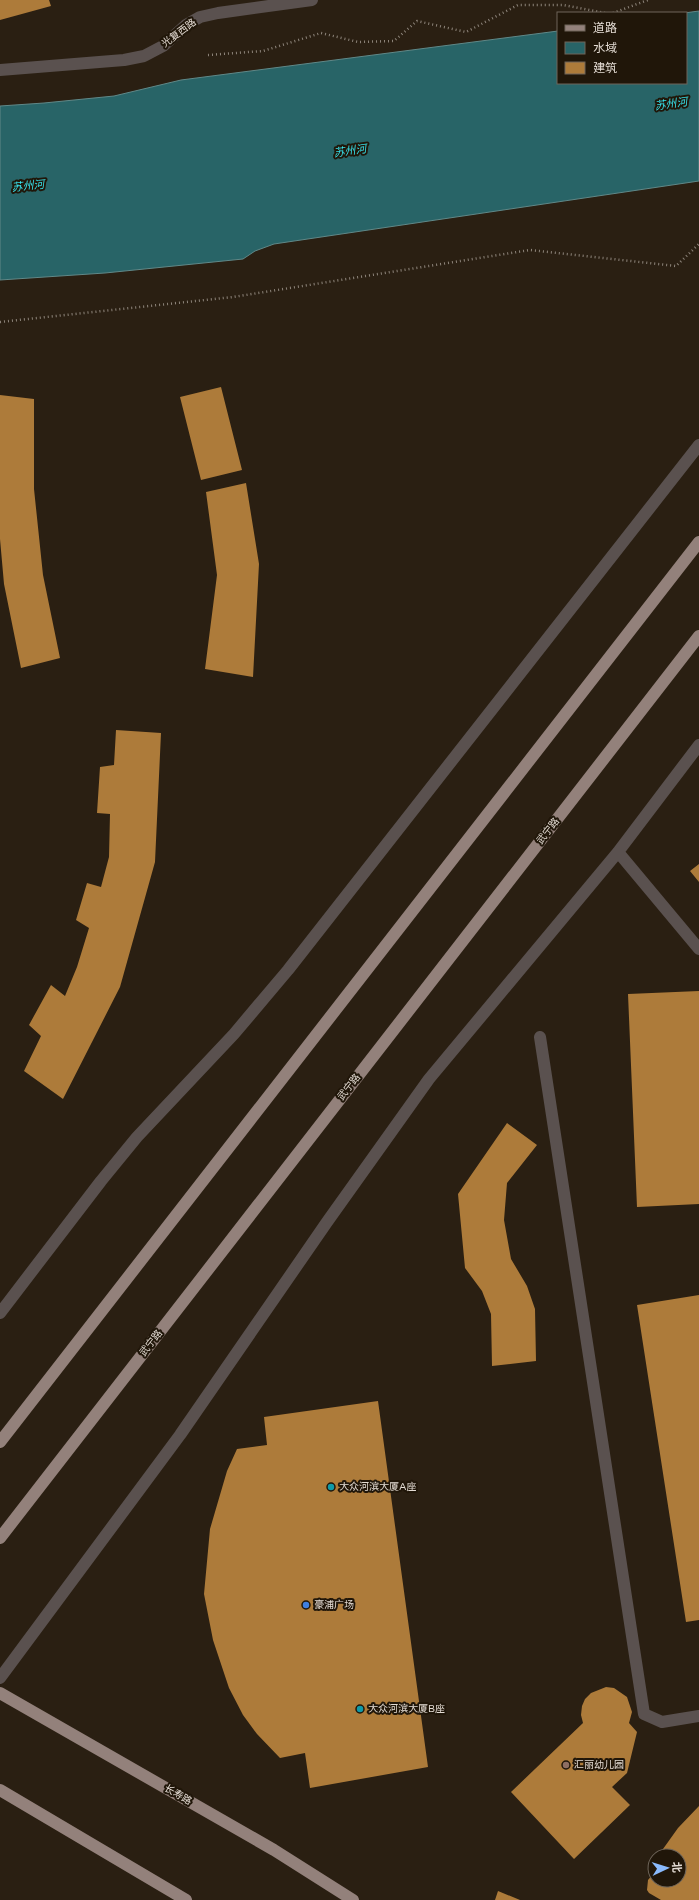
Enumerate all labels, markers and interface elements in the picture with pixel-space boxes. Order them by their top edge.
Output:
legend [557,12,687,84]
street label: 光复西路 [159,16,199,50]
text: 道路 [593,21,617,35]
text: 水域 [593,41,617,55]
text: 建筑 [593,61,617,75]
water label: 苏州河 [654,95,690,113]
water label: 苏州河 [333,142,369,160]
water label: 苏州河 [11,178,47,194]
street label: 武宁路 [534,815,562,847]
street label: 武宁路 [335,1071,363,1103]
street label: 武宁路 [137,1327,165,1359]
place label: 大众河滨大厦A座 [339,1481,416,1493]
marker: 大众河滨大厦A座 [326,1482,336,1492]
place label: 豪浦广场 [314,1599,354,1611]
marker: 豪浦广场 [301,1600,311,1610]
place label: 大众河滨大厦B座 [368,1703,445,1715]
marker: 大众河滨大厦B座 [355,1704,365,1714]
place label: 汇丽幼儿园 [574,1759,624,1771]
marker: 汇丽幼儿园 [561,1760,571,1770]
street label: 长寿路 [162,1782,194,1808]
north arrow [647,1848,687,1888]
text: 北 [670,1861,683,1873]

